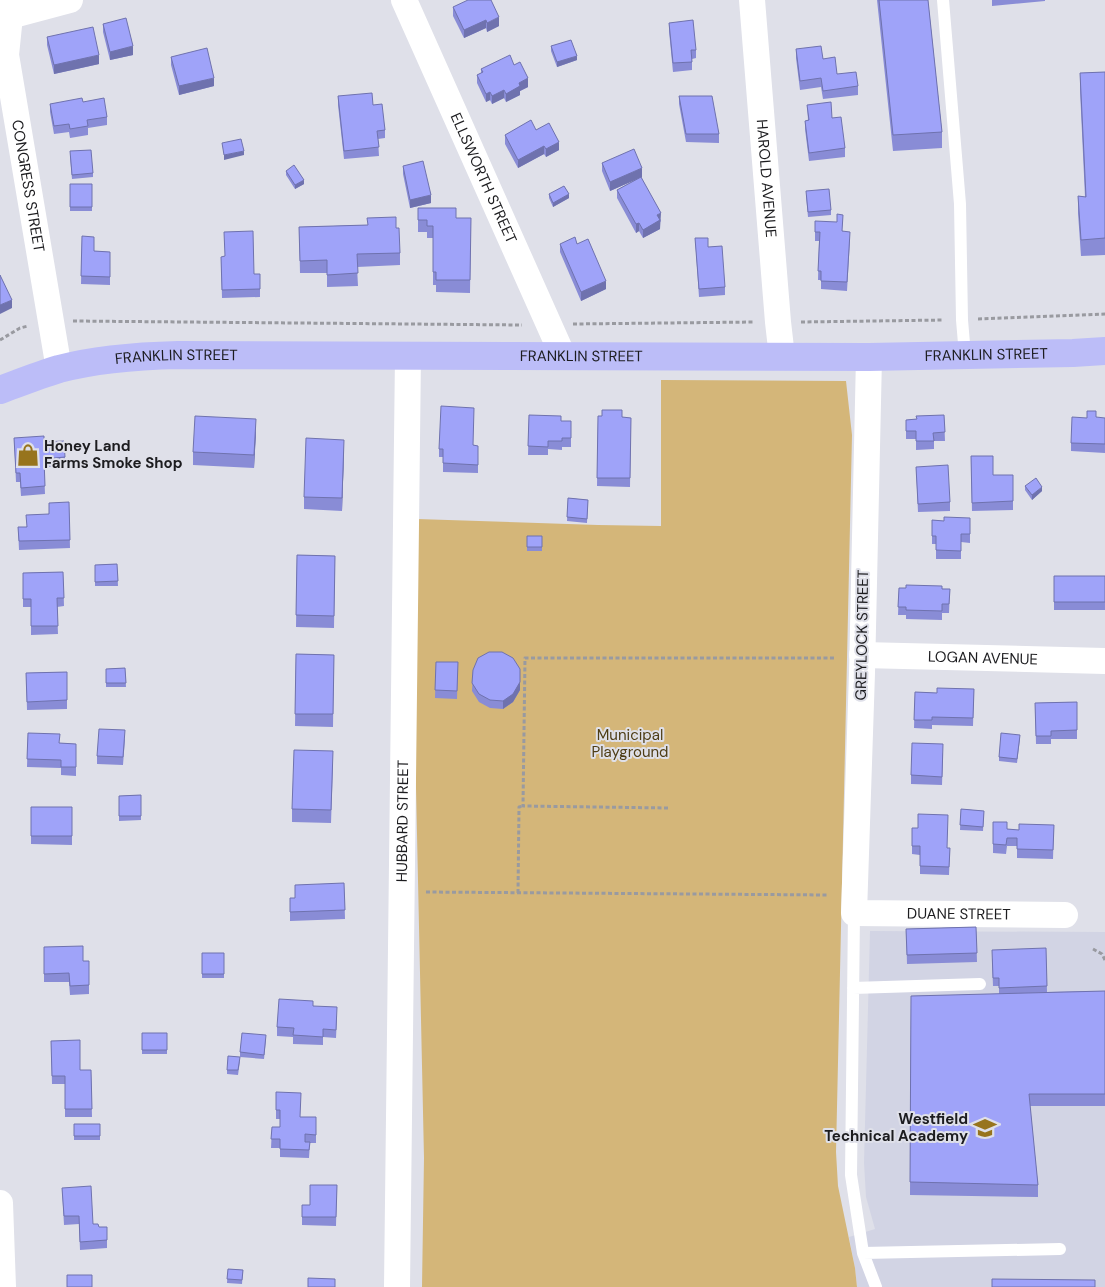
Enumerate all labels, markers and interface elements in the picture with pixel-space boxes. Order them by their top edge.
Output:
street label: ELLSWORTH STREET [446,110,521,246]
street label: CONGRESS STREET [7,118,49,254]
street label: HAROLD AVENUE [752,118,781,238]
street label: FRANKLIN STREET [925,343,1048,366]
street label: FRANKLIN STREET [114,345,238,369]
street label: FRANKLIN STREET [520,346,643,366]
place label: Honey Land Farms Smoke Shop [44,436,183,473]
shop icon: Honey Land Farms Smoke Shop [15,442,41,468]
street label: GREYLOCK STREET [851,570,873,700]
street label: LOGAN AVENUE [928,647,1038,669]
park label: Municipal Playground [592,725,669,762]
street label: HUBBARD STREET [392,760,413,882]
street label: DUANE STREET [907,904,1011,924]
place label: Westfield Technical Academy [824,1109,968,1146]
school or university icon: Westfield Technical Academy [972,1115,998,1141]

